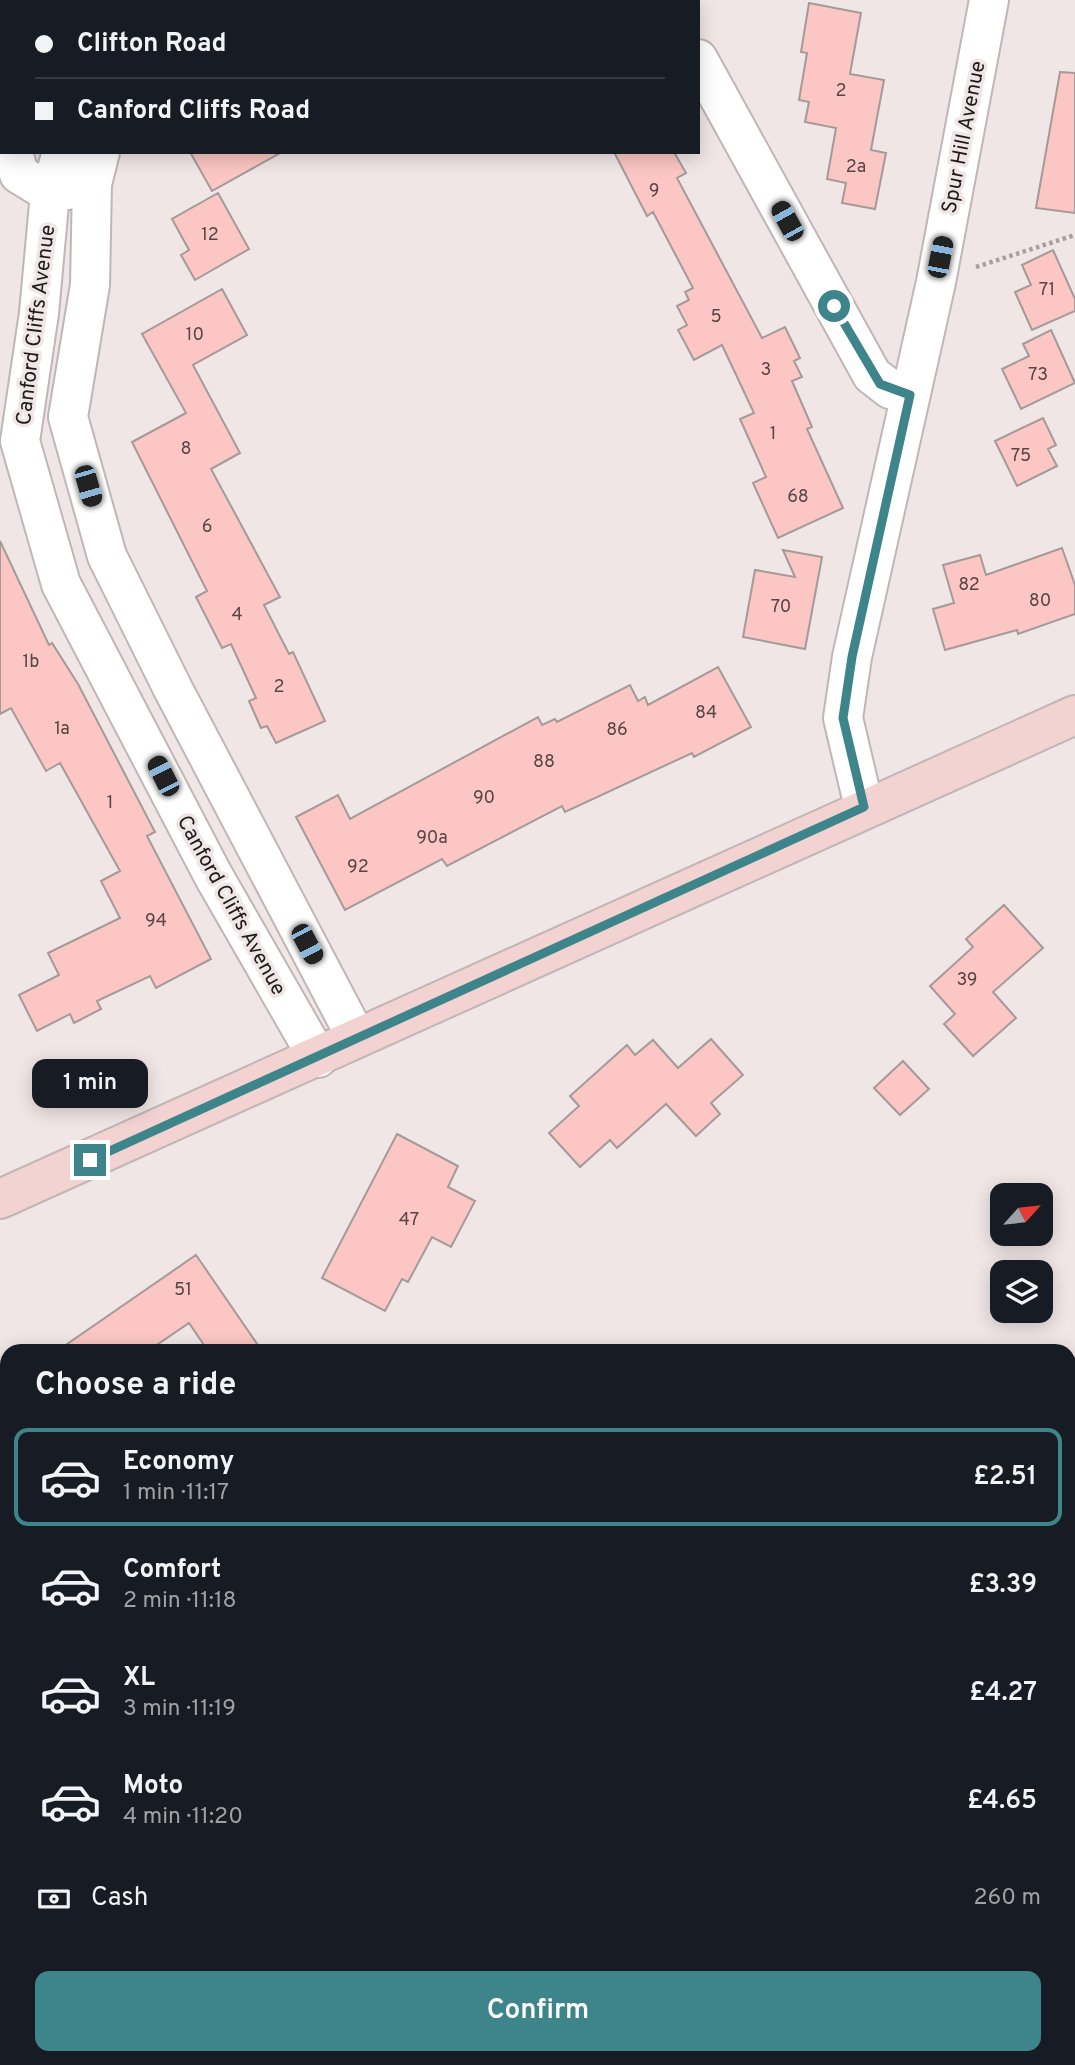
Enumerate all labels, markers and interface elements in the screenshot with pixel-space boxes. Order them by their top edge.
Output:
text: Clifton Road [77,28,227,61]
street label: Spur Hill Avenue [936,59,992,216]
house number: 2 [835,80,847,103]
text: Canford Cliffs Road [77,95,310,128]
house number: 2a [846,156,866,179]
house number: 9 [649,180,659,203]
car [768,198,807,244]
street label: Canford Cliffs Avenue [11,223,62,427]
house number: 12 [201,224,219,247]
car [926,234,955,280]
house number: 71 [1039,279,1055,302]
route start [818,290,850,322]
house number: 5 [710,306,722,329]
house number: 10 [186,324,204,347]
house number: 3 [761,359,771,382]
house number: 73 [1028,364,1048,387]
house number: 1 [770,423,776,446]
house number: 8 [181,438,192,461]
house number: 75 [1011,445,1031,468]
car [73,463,104,509]
house number: 68 [787,486,809,509]
house number: 6 [202,516,212,539]
house number: 82 [958,574,980,597]
house number: 80 [1029,590,1051,613]
house number: 70 [771,596,791,619]
house number: 4 [231,604,243,627]
house number: 1b [23,651,39,674]
house number: 2 [273,676,285,699]
house number: 84 [695,702,717,725]
house number: 1a [54,718,70,741]
house number: 86 [606,719,628,742]
house number: 88 [533,751,555,774]
car [145,753,182,799]
house number: 90 [473,787,495,810]
house number: 1 [107,792,113,815]
street label: Canford Cliffs Avenue [170,811,291,1001]
house number: 90a [416,827,448,850]
house number: 92 [347,856,369,879]
house number: 94 [145,910,167,933]
car [288,921,327,967]
house number: 39 [956,969,978,992]
callout: 1 min [32,1058,148,1108]
text: 1 min [63,1069,117,1098]
route end [74,1144,106,1176]
north arrow [990,1183,1054,1246]
map controls [990,1183,1053,1323]
house number: 47 [399,1209,419,1232]
button: layers [990,1260,1053,1323]
house number: 51 [174,1279,192,1302]
text: Choose a ride [35,1366,236,1406]
icon: car [39,1446,102,1509]
text: Economy [123,1446,234,1479]
text: £2.51 [973,1461,1037,1494]
text: 1 min · 11:17 [123,1479,229,1508]
icon: car [39,1554,102,1617]
text: Comfort [123,1554,221,1587]
text: £3.39 [969,1569,1037,1602]
text: 2 min · 11:18 [123,1587,237,1616]
icon: car [39,1662,102,1725]
text: XL [123,1662,155,1695]
text: £4.27 [969,1677,1037,1710]
text: 3 min · 11:19 [123,1695,236,1724]
icon: car [39,1770,102,1833]
text: Moto [123,1770,183,1803]
text: £4.65 [967,1785,1037,1818]
text: 4 min · 11:20 [123,1803,243,1832]
icon: cash [35,1880,73,1918]
text: Cash [91,1882,148,1915]
text: 260 m [974,1884,1041,1913]
button: Confirm [35,1971,1041,2051]

